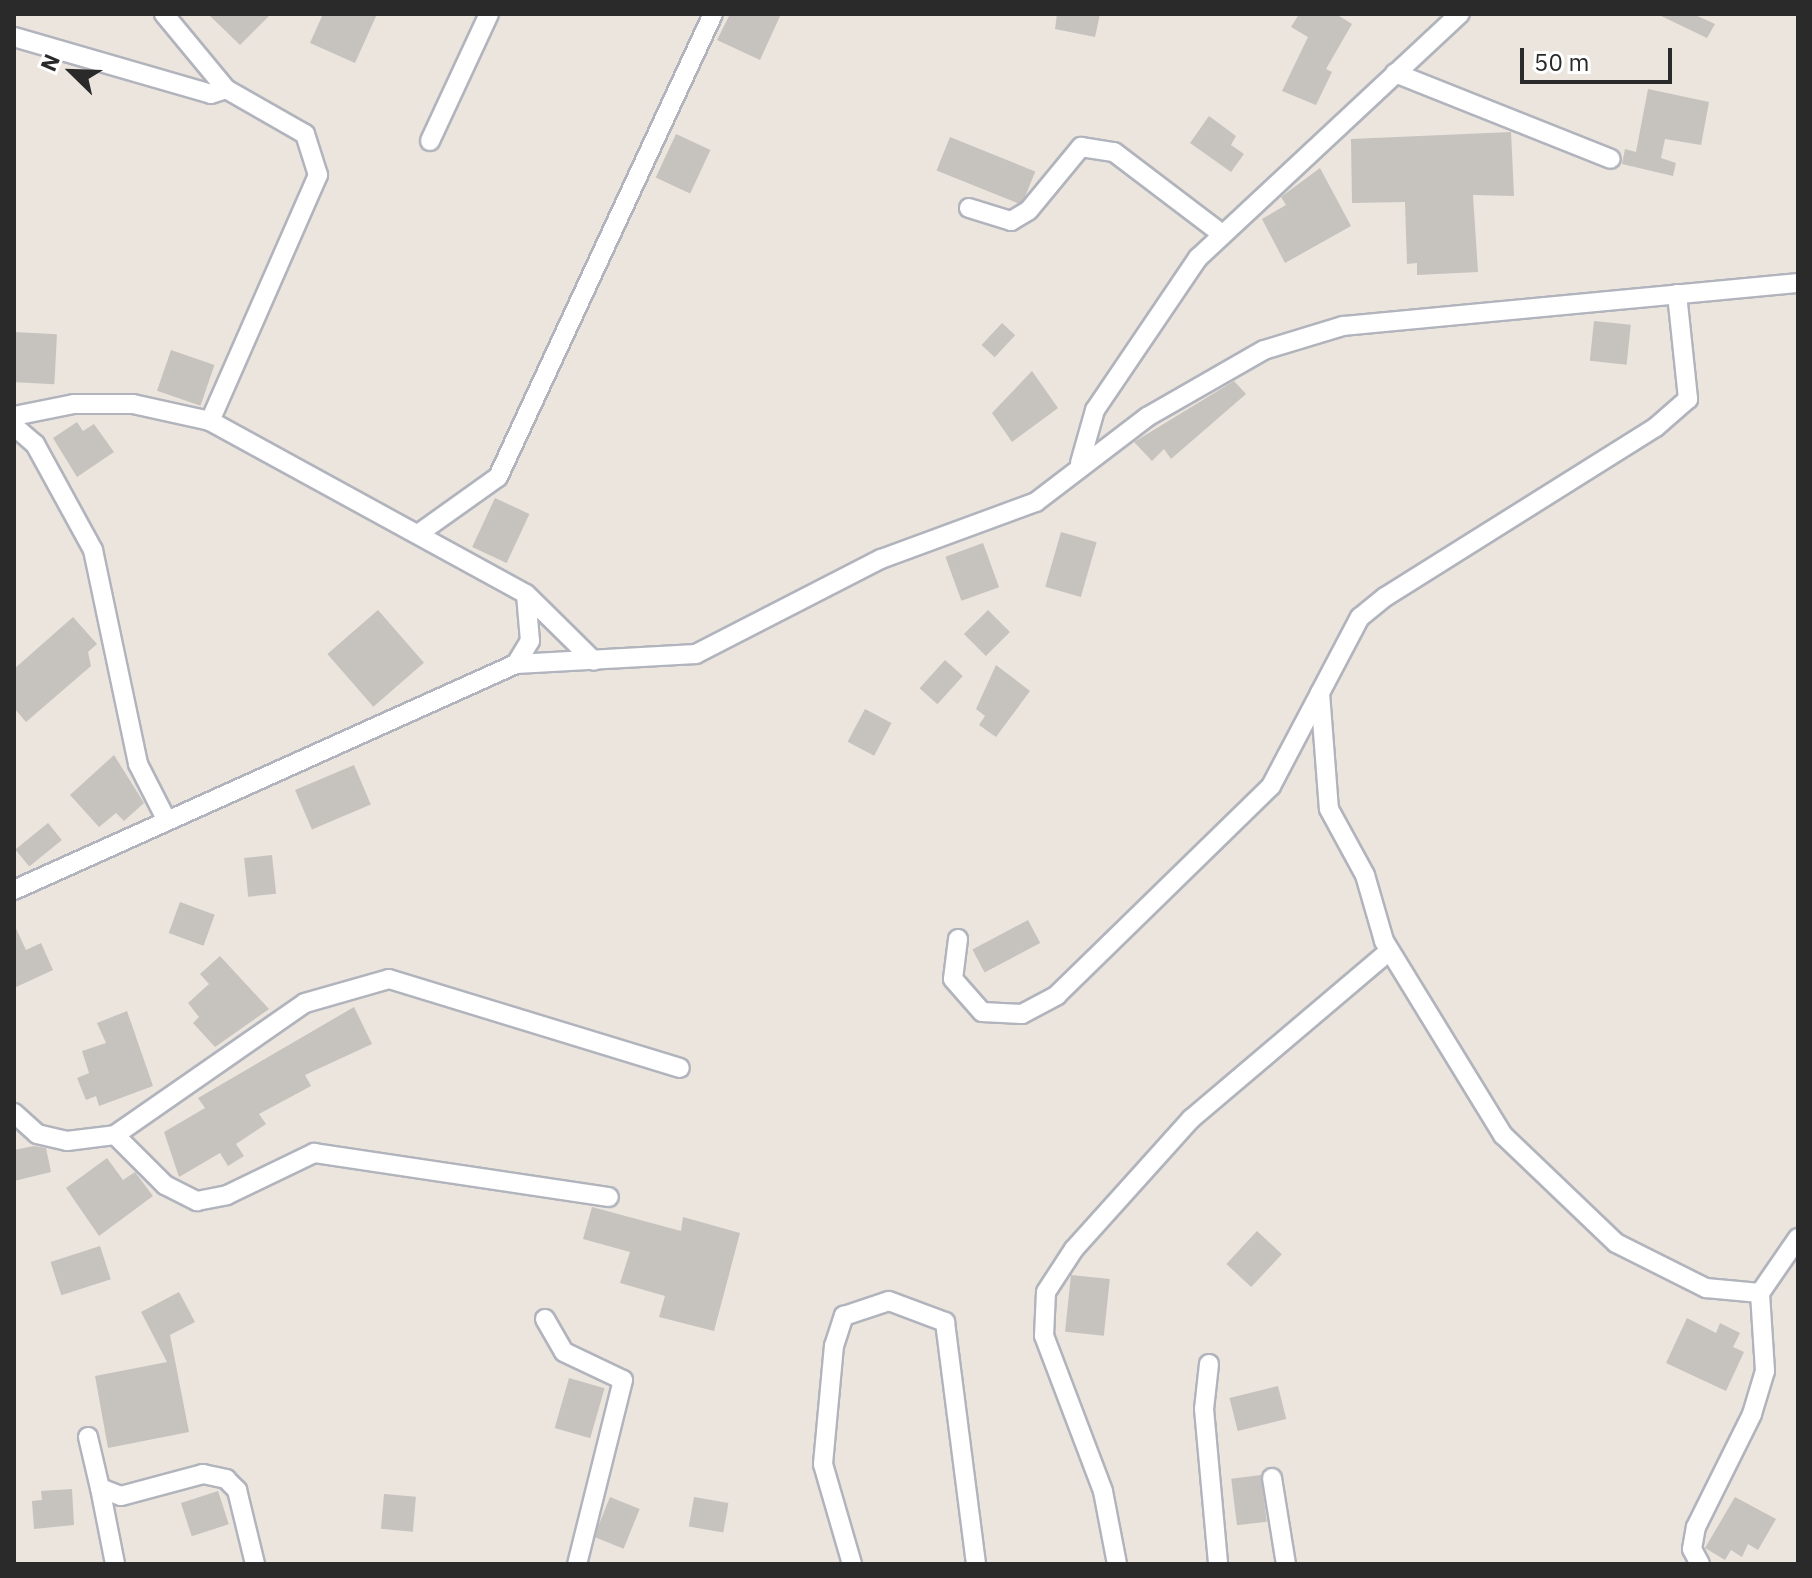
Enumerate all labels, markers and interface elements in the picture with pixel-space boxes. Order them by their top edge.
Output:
north arrow [32,32,112,112]
scale bar [1524,32,1676,82]
text: 50 m [1534,46,1589,78]
text: N [33,49,66,75]

